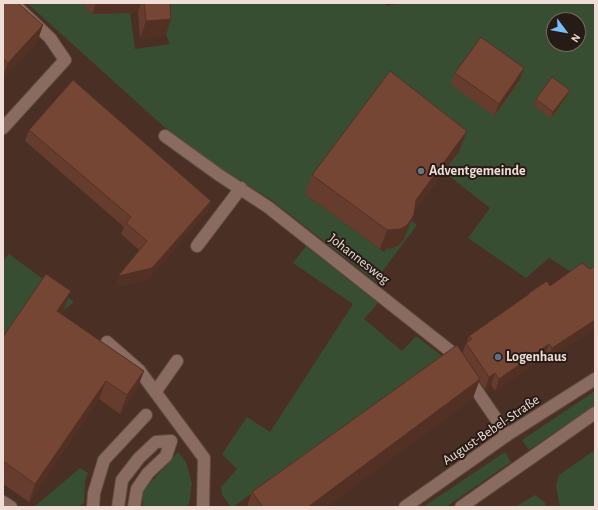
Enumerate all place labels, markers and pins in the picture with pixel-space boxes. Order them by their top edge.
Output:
place label: Adventgemeinde [429,163,526,179]
marker: Adventgemeinde [416,166,426,176]
place label: Logenhaus [506,349,567,365]
marker: Logenhaus [493,352,503,362]

